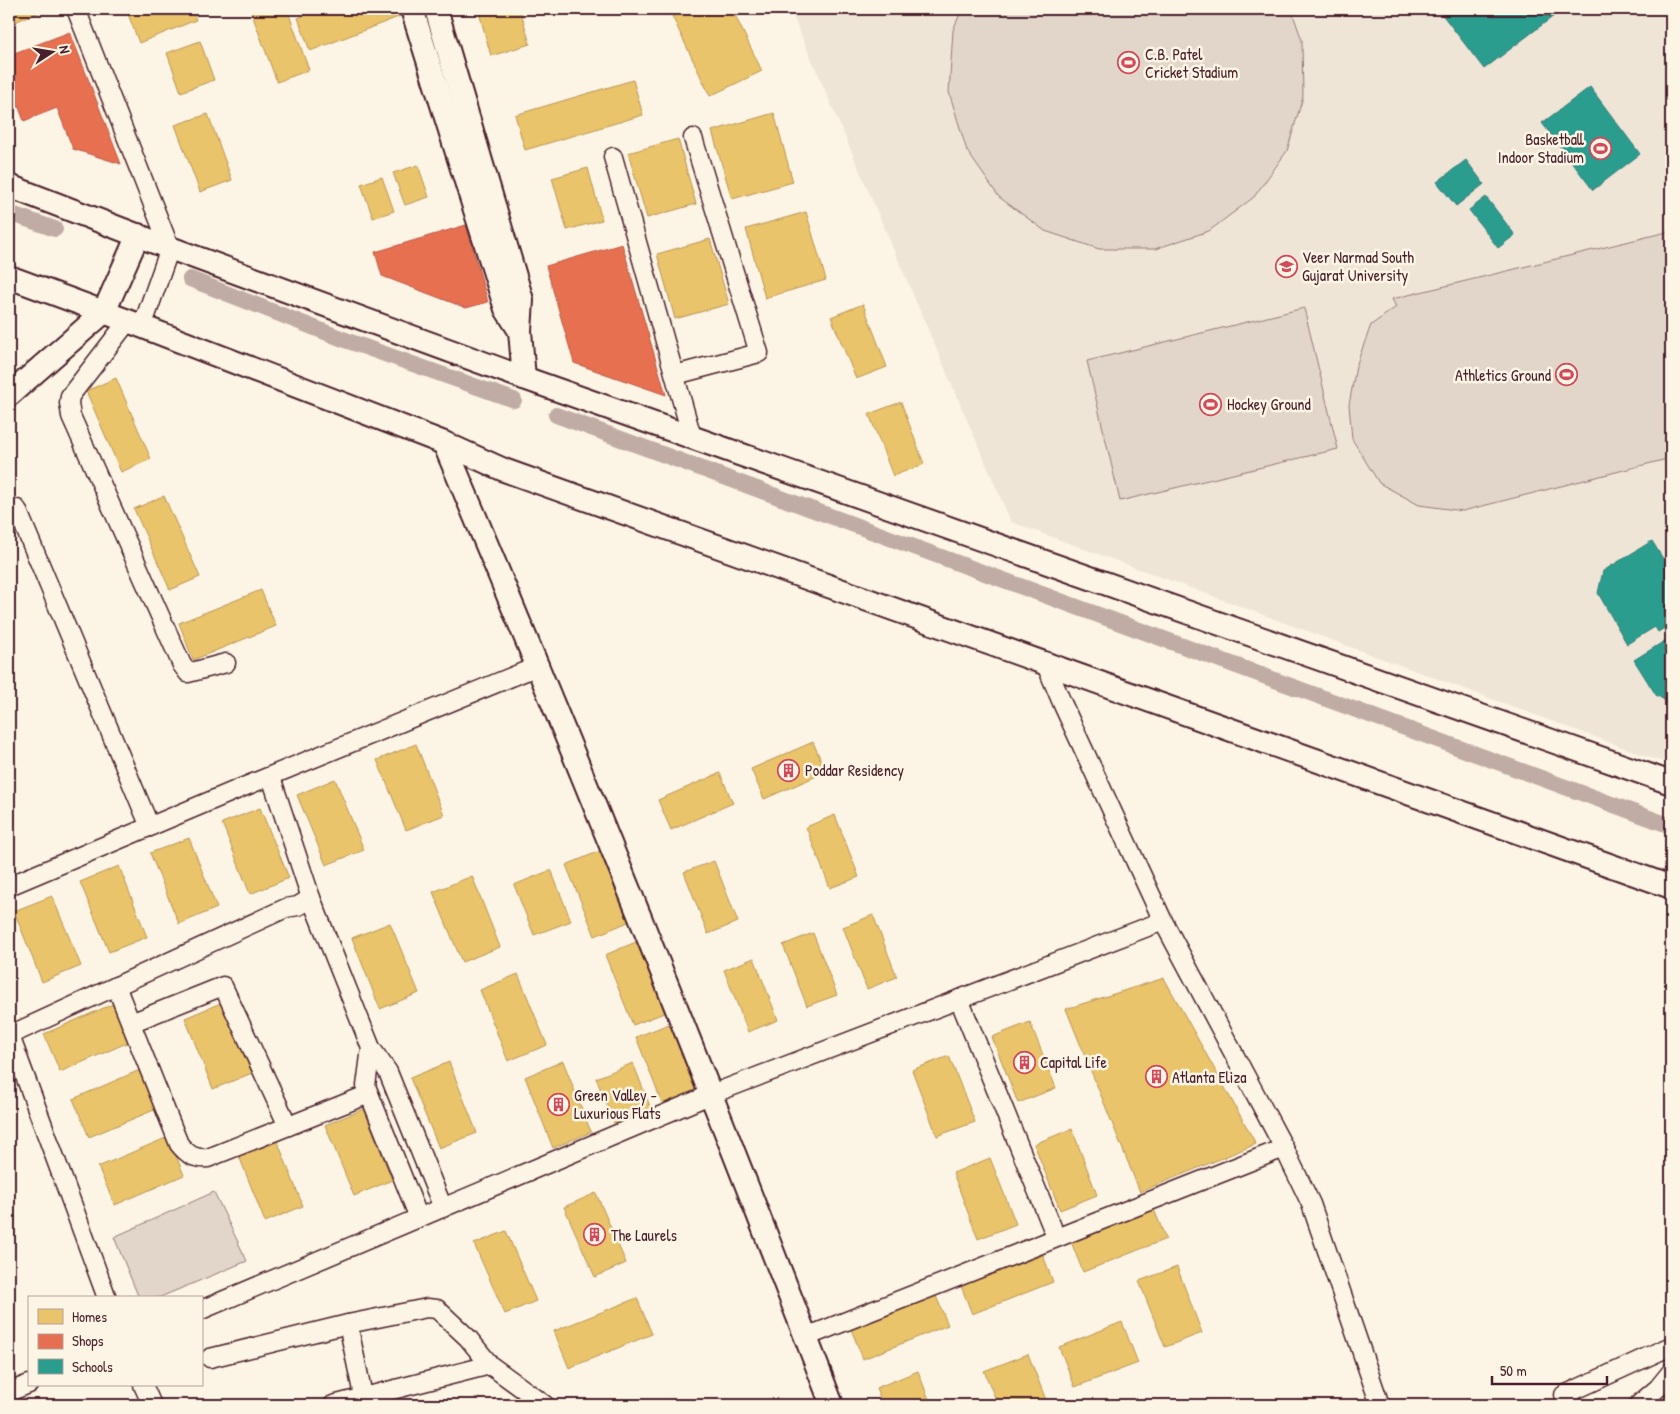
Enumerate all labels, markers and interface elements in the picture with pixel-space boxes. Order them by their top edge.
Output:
north arrow [28,28,78,78]
place label: C.B. Patel Cricket Stadium [1145,43,1238,83]
text: N [55,44,75,55]
sports icon: C.B. Patel Cricket Stadium [1117,51,1141,75]
place label: Basketball Indoor Stadium [1498,128,1584,168]
sports icon: Basketball Indoor Stadium [1588,136,1612,160]
place label: Veer Narmad South Gujarat University [1302,246,1414,286]
school or university icon: Veer Narmad South Gujarat University [1274,254,1298,278]
sports icon: Athletics Ground [1555,363,1579,387]
place label: Athletics Ground [1455,364,1551,386]
sports icon: Hockey Ground [1199,392,1223,416]
place label: Hockey Ground [1227,393,1311,415]
building icon: Poddar Residency [777,758,801,782]
place label: Poddar Residency [805,759,904,781]
building icon: Capital Life [1012,1050,1036,1074]
place label: Capital Life [1040,1051,1107,1073]
building icon: Atlanta Eliza [1144,1065,1168,1089]
place label: Atlanta Eliza [1172,1066,1247,1088]
place label: Green Valley - Luxurious Flats [574,1084,661,1124]
building icon: Green Valley - Luxurious Flats [546,1092,570,1116]
building icon: The Laurels [583,1223,607,1247]
place label: The Laurels [611,1224,677,1246]
legend [28,1296,202,1386]
text: Homes [72,1306,107,1327]
text: Shops [72,1330,104,1351]
scale bar [1492,1354,1608,1386]
text: Schools [72,1356,113,1377]
text: 50 m [1500,1360,1527,1381]

